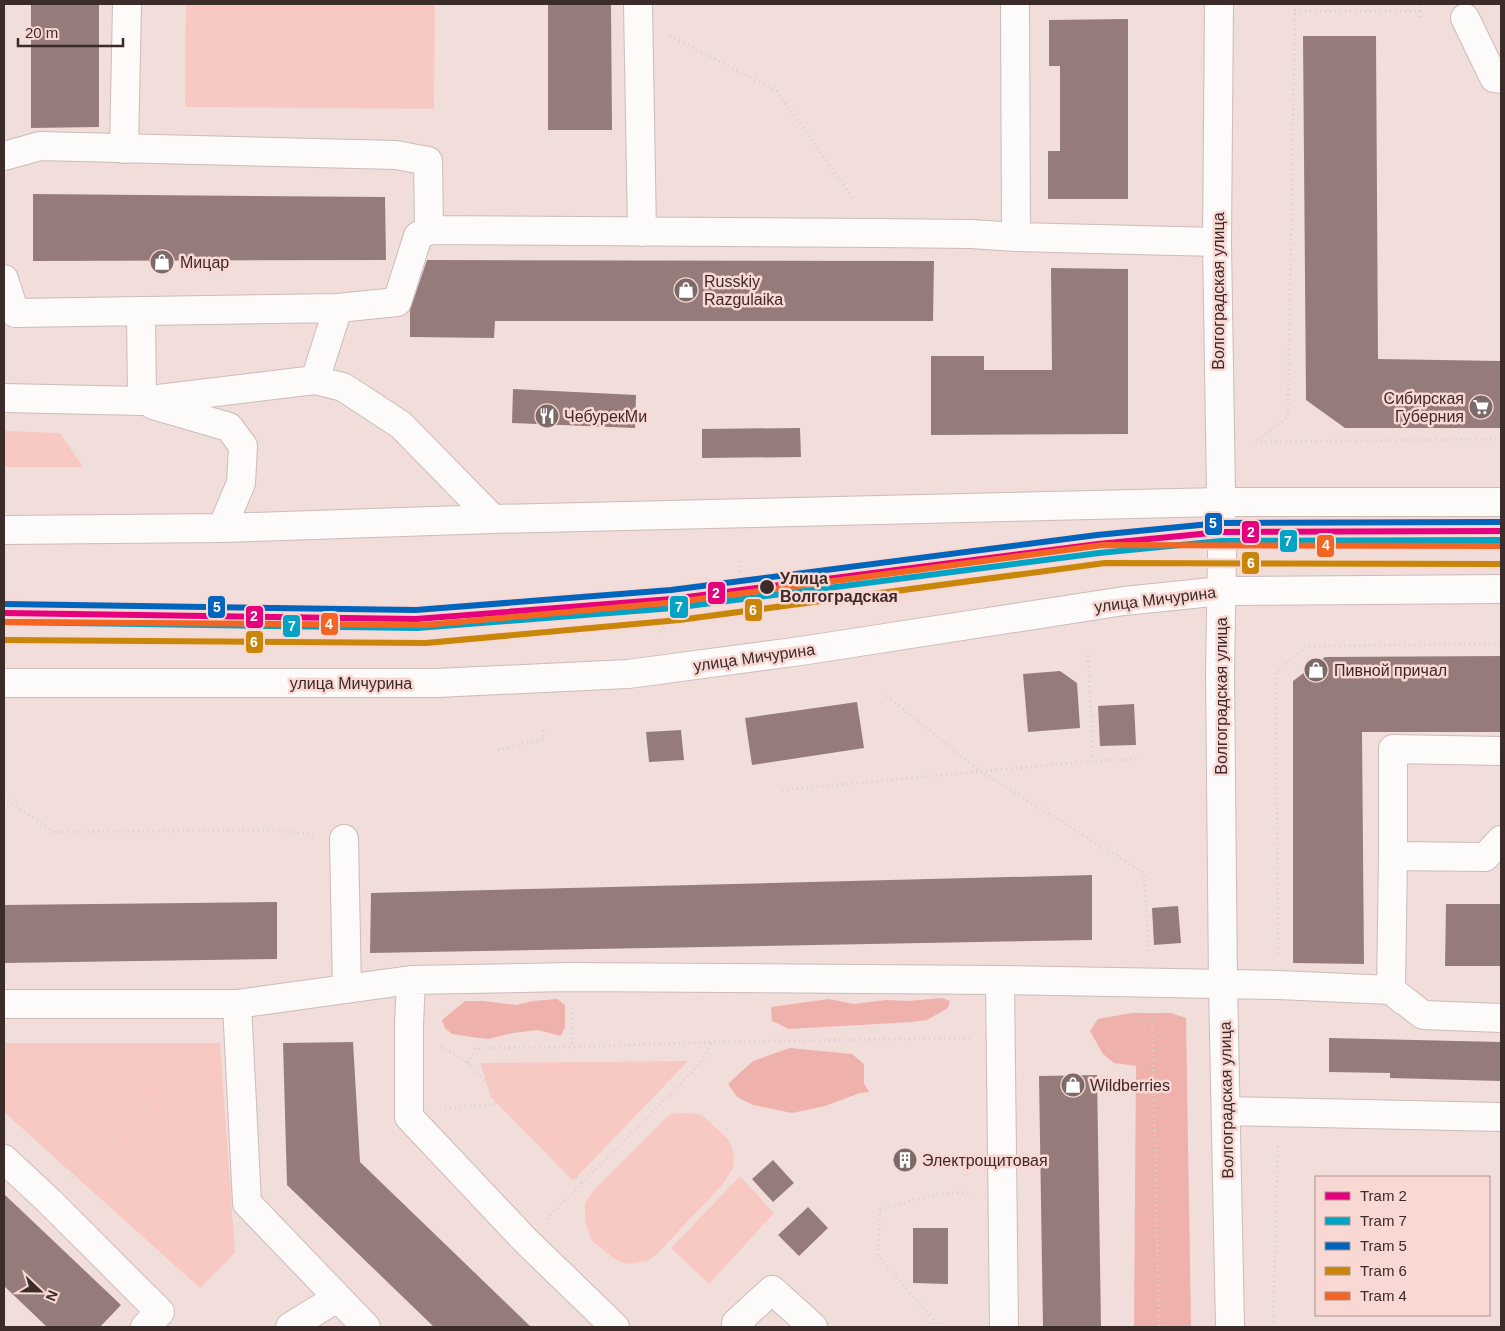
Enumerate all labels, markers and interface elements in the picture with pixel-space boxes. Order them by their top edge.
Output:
scale bar [18,15,122,47]
text: 20 m [25,24,58,41]
street label: Волгоградская улица [1210,212,1227,370]
shop icon: Мицар [149,249,175,275]
place label: Мицар [180,254,229,271]
place label: Russkiy Razgulaika [704,273,783,308]
shop icon: Russkiy Razgulaika [673,277,699,303]
place label: Сибирская Губерния [1384,390,1464,425]
supermarket icon: Сибирская Губерния [1468,394,1494,420]
restaurant icon: ЧебурекМи [534,403,560,429]
place label: ЧебурекМи [564,408,647,425]
line badge: 5 [1204,512,1223,536]
text: 5 [1209,515,1217,531]
line badge: 2 [1241,520,1260,544]
text: 2 [1247,524,1255,540]
line badge: 7 [1279,529,1298,553]
text: 7 [1284,533,1292,549]
line badge: 4 [1316,534,1335,558]
text: 4 [1322,537,1330,553]
line badge: 6 [1241,551,1260,575]
text: 6 [1247,555,1255,571]
place label: Улица Волгоградская [780,570,898,605]
marker: Улица Волгоградская [758,578,776,596]
line badge: 2 [707,581,726,605]
street label: улица Мичурина [1093,584,1217,615]
text: 2 [712,585,720,601]
line badge: 5 [207,595,226,619]
line badge: 7 [669,595,689,619]
line badge: 6 [744,598,763,622]
text: 5 [213,599,221,615]
text: 7 [675,599,683,615]
text: 6 [749,602,757,618]
line badge: 2 [245,605,264,629]
text: 2 [250,608,258,624]
line badge: 4 [320,612,339,636]
line badge: 7 [282,614,301,638]
text: 4 [325,616,333,632]
street label: Волгоградская улица [1213,617,1230,775]
text: 7 [288,618,296,634]
line badge: 6 [245,630,264,654]
text: 6 [250,634,258,650]
street label: улица Мичурина [692,641,816,674]
shop icon: Пивной причал [1303,657,1329,683]
place label: Пивной причал [1334,662,1447,679]
street label: улица Мичурина [290,675,412,692]
street label: Волгоградская улица [1217,1021,1236,1179]
shop icon: Wildberries [1060,1072,1086,1098]
place label: Wildberries [1090,1077,1170,1094]
building icon: Электрощитовая [892,1147,918,1173]
place label: Электрощитовая [922,1152,1048,1169]
legend [1315,1176,1490,1316]
text: Tram 2 [1360,1187,1407,1204]
text: Tram 7 [1360,1212,1407,1229]
text: Tram 5 [1360,1237,1407,1254]
text: Tram 6 [1360,1262,1407,1279]
north arrow [15,1266,65,1316]
text: Tram 4 [1360,1287,1407,1304]
text: N [43,1288,61,1304]

